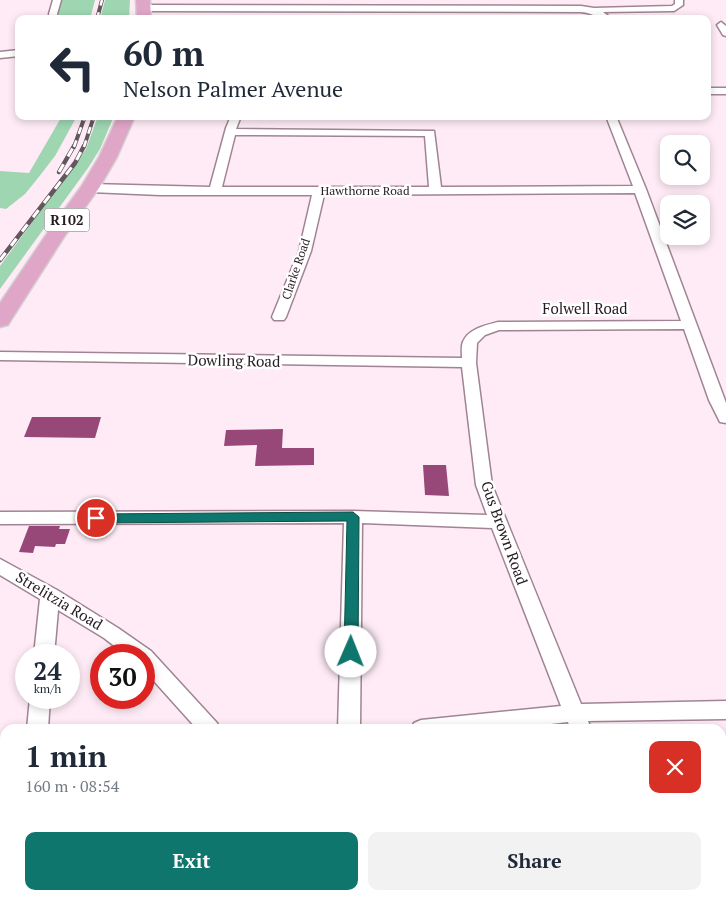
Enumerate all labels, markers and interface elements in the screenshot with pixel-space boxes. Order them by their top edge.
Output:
text: 60 m [123,30,204,76]
icon: left [40,35,105,100]
text: Nelson Palmer Avenue [123,74,343,103]
map controls [660,135,710,245]
button: search [660,135,710,185]
street label: Hawthorne Road [320,183,410,198]
button: layers [660,195,710,245]
road number: R102 [44,208,90,232]
street label: Clarke Road [278,236,313,301]
street label: Folwell Road [542,298,628,318]
street label: Dowling Road [188,349,280,371]
street label: Gus Brown Road [477,478,533,587]
pin [75,497,117,539]
icon: arrive [82,504,110,532]
street label: Strelitzia Road [12,566,107,634]
position arrow [324,625,376,677]
speed limit sign: 30 [90,644,155,709]
text: 24 [33,654,62,687]
text: km/h [34,681,61,696]
text: 1 min [25,736,107,776]
button: close [649,741,701,793]
text: 160 m · 08:54 [25,775,119,797]
button: Exit [25,832,358,890]
button: Share [368,832,701,890]

